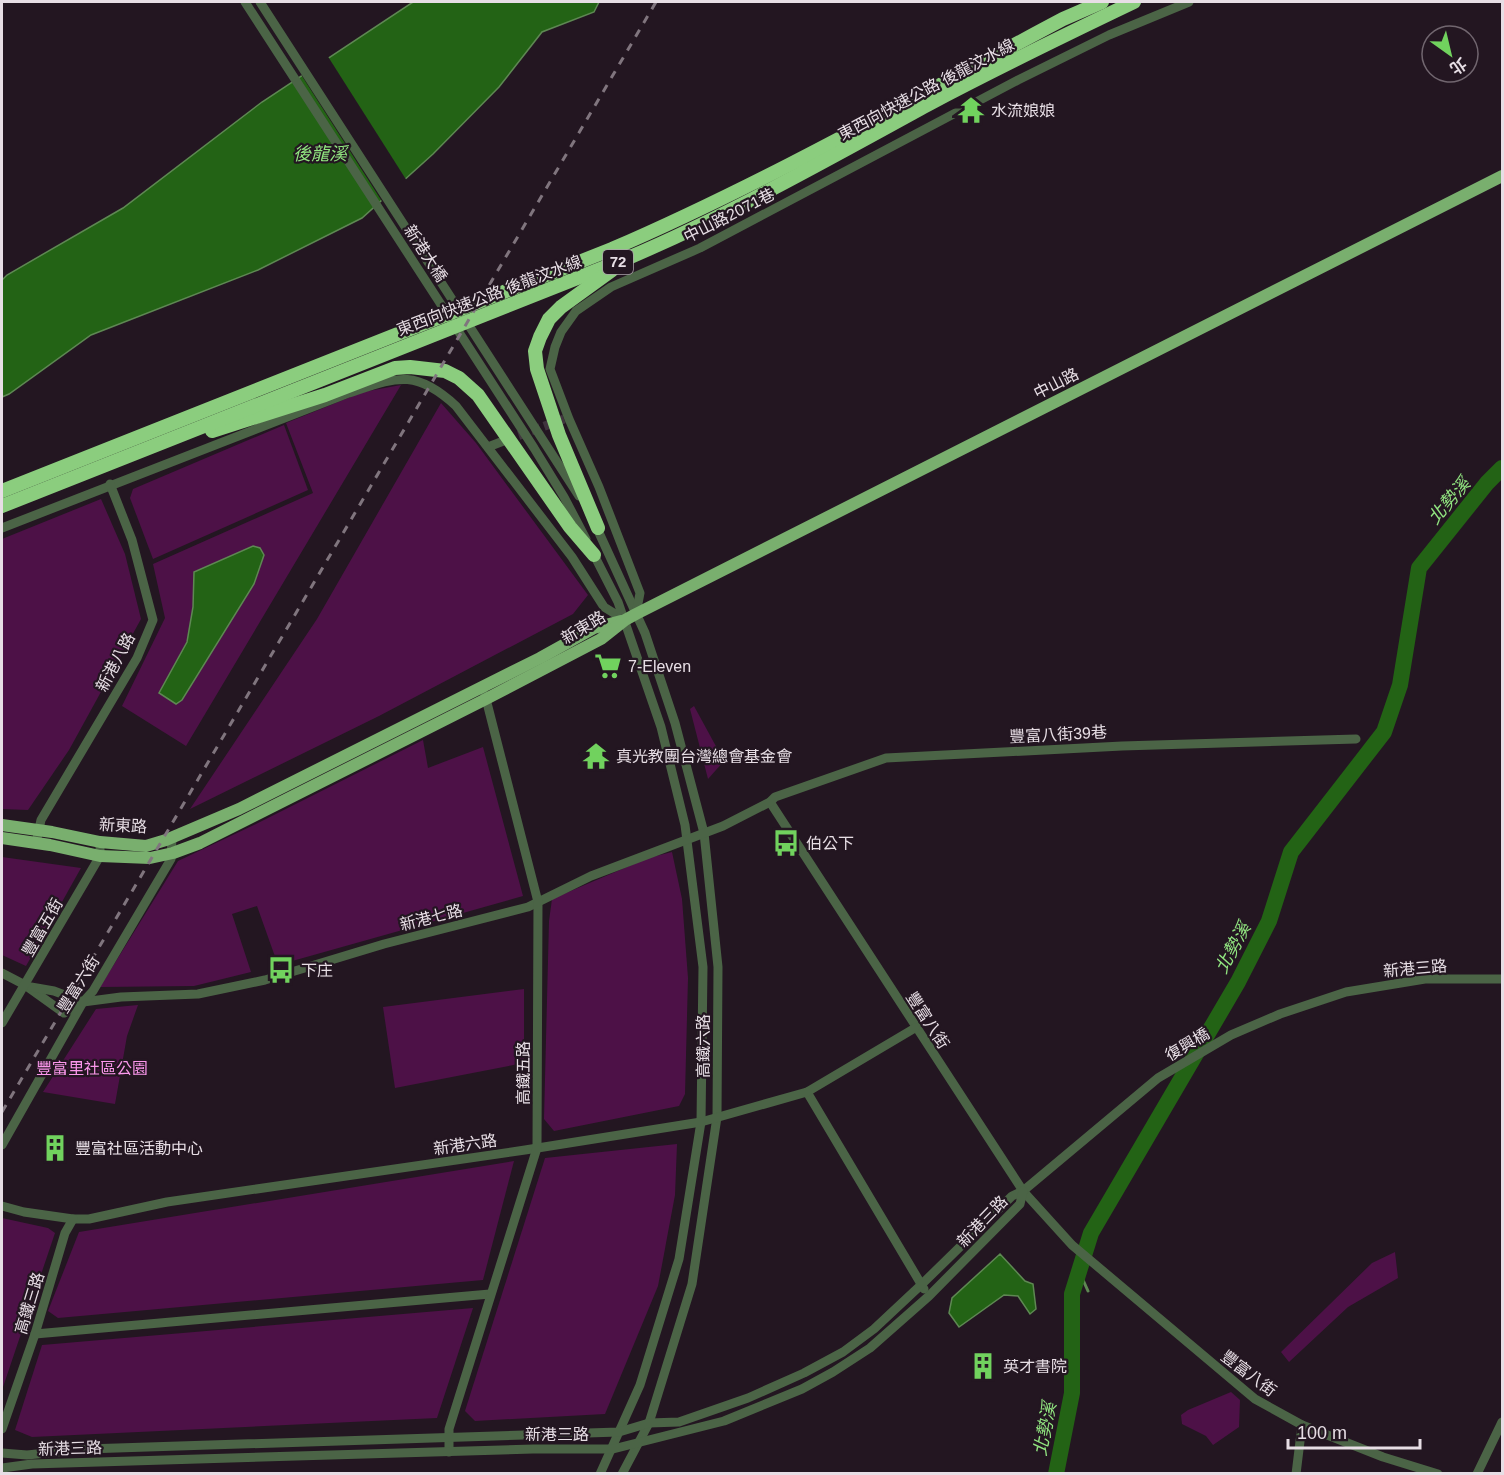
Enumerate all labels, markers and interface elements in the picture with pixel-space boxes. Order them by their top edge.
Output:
north arrow [1420,24,1480,84]
street label: 東西向快速公路 後龍汶水線 [836,36,1017,143]
text: 北 [1447,54,1470,78]
temple icon: 水流娘娘 [956,95,986,125]
place label: 水流娘娘 [991,102,1055,119]
water label: 後龍溪 [293,144,350,164]
street label: 中山路2071巷 [681,185,777,246]
street label: 新港大橋 [401,222,450,285]
road number: 72 [603,250,633,274]
street label: 東西向快速公路 後龍汶水線 [394,252,584,339]
street label: 中山路 [1031,365,1081,402]
water label: 北勢溪 [1424,472,1476,528]
street label: 新東路 [558,608,608,647]
street label: 新港八路 [93,630,138,694]
supermarket icon: 7-Eleven [593,651,623,681]
place label: 7-Eleven [628,658,691,675]
street label: 豐富八街39巷 [1009,723,1107,746]
temple icon: 真光教團台灣總會基金會 [581,741,611,771]
place label: 真光教團台灣總會基金會 [616,748,792,765]
street label: 新東路 [99,816,147,835]
bus stop icon: 伯公下 [771,828,801,858]
place label: 伯公下 [806,835,854,852]
street label: 豐富五街 [19,895,66,959]
street label: 新港七路 [398,901,464,933]
water label: 北勢溪 [1211,917,1256,977]
street label: 豐富六街 [54,953,103,1016]
bus stop icon: 下庄 [266,955,296,985]
street label: 新港三路 [1382,957,1448,980]
place label: 下庄 [301,962,333,979]
street label: 豐富八街 [903,989,952,1052]
street label: 高鐵六路 [695,1014,712,1078]
street label: 復興橋 [1162,1025,1212,1064]
street label: 高鐵五路 [515,1041,532,1105]
park label: 豐富里社區公園 [36,1060,148,1077]
street label: 新港六路 [432,1132,498,1157]
building icon: 豐富社區活動中心 [40,1133,70,1163]
place label: 豐富社區活動中心 [75,1140,203,1157]
street label: 新港三路 [954,1192,1011,1250]
street label: 高鐵三路 [12,1270,47,1336]
street label: 豐富八街 [1218,1347,1279,1399]
building icon: 英才書院 [968,1351,998,1381]
place label: 英才書院 [1003,1358,1067,1375]
water label: 北勢溪 [1030,1398,1061,1457]
scale bar [1288,1412,1420,1450]
text: 100 m [1297,1423,1347,1443]
street label: 新港三路 [525,1426,589,1443]
street label: 新港三路 [38,1439,102,1458]

